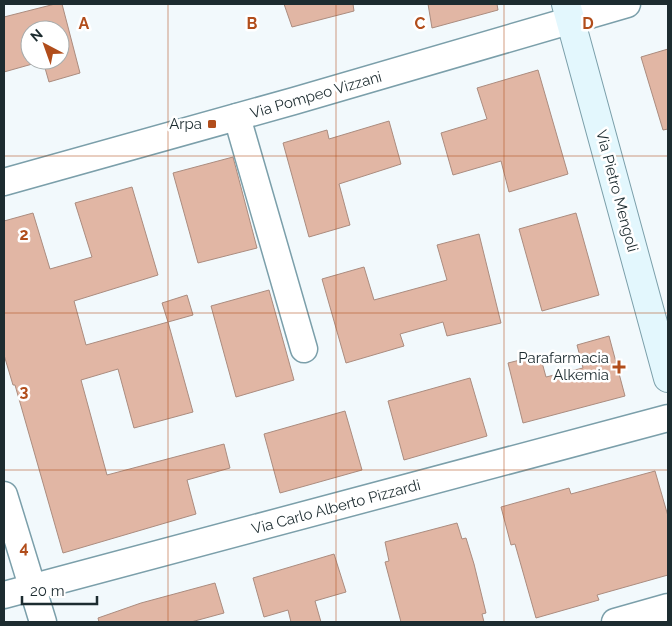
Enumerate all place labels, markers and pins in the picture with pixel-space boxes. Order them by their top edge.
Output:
place label: Arpa [169,115,202,133]
marker: Arpa [206,118,218,130]
place label: Parafarmacia Alkemia [518,349,609,384]
marker: Parafarmacia Alkemia [613,361,625,373]

